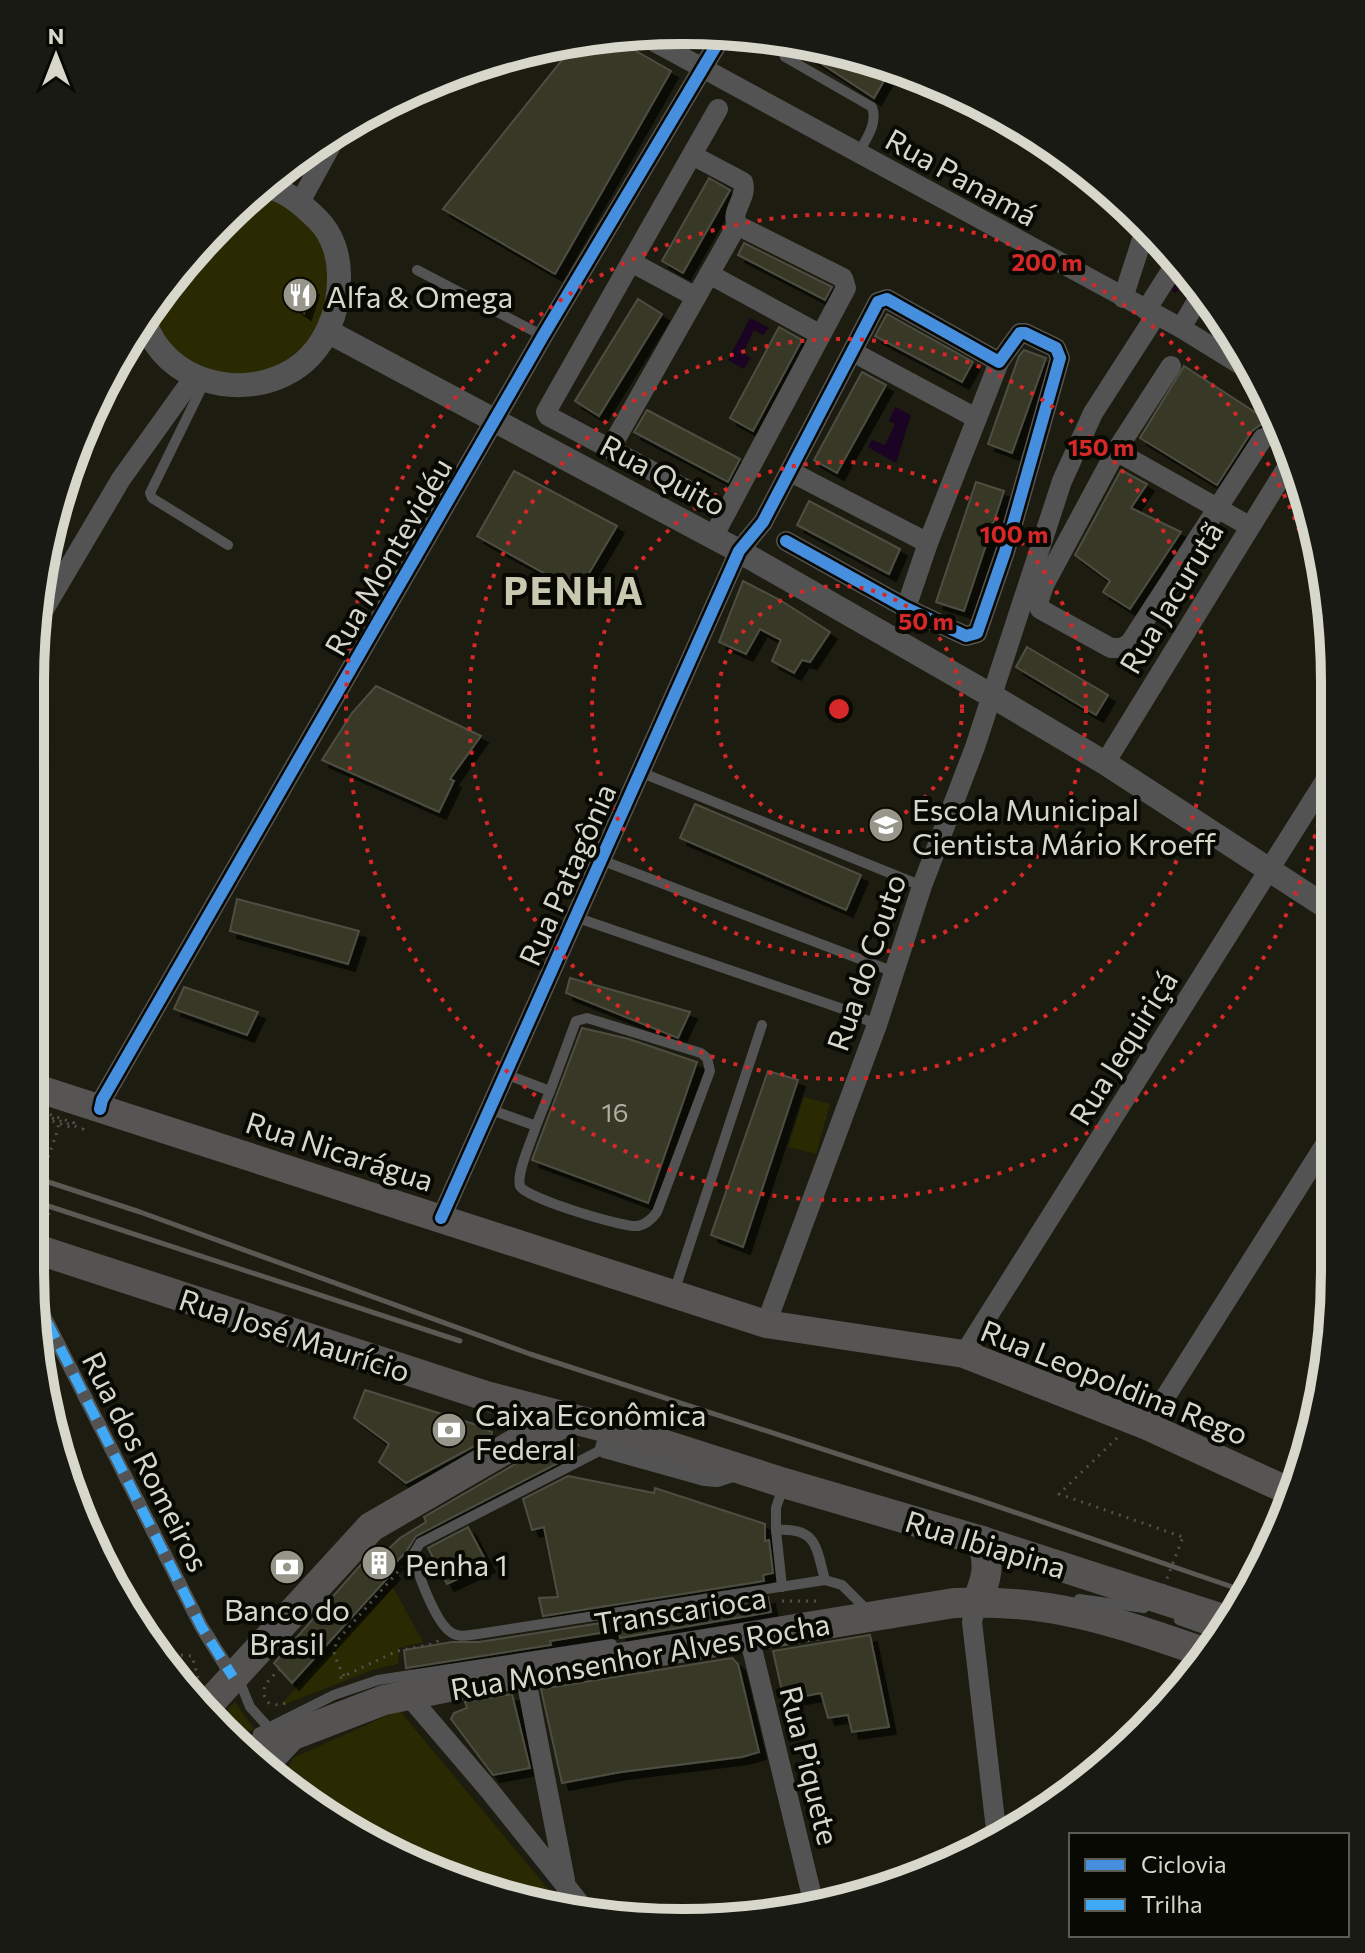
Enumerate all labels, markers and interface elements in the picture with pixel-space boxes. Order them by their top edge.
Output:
north arrow [16,16,96,96]
text: N [48,22,64,49]
street label: Rua Panamá [880,119,1044,233]
text: 200 m [1012,247,1082,276]
restaurant icon: Alfa & Omega [281,276,319,314]
place label: Alfa & Omega [326,277,513,314]
street label: Rua Quito [595,425,733,523]
text: 150 m [1068,432,1134,461]
street label: Rua Montevidéu [315,450,459,662]
street label: Rua Jacurutã [1110,514,1230,680]
text: 100 m [980,519,1048,548]
district label: PENHA [503,566,645,613]
text: 50 m [898,606,954,635]
centre of rings [825,695,853,723]
street label: Rua Patagônia [509,777,623,971]
place label: Escola Municipal Cientista Mário Kroeff [912,790,1216,861]
school or university icon: Escola Municipal Cientista Mário Kroeff [867,806,905,844]
street label: Rua do Couto [817,869,913,1055]
street label: Rua Jequiriçá [1060,963,1184,1131]
house number: 16 [602,1096,628,1127]
street label: Rua Nicarágua [242,1102,438,1198]
street label: Rua José Maurício [175,1279,415,1389]
street label: Rua Leopoldina Rego [976,1310,1254,1452]
street label: Rua dos Romeiros [76,1345,218,1577]
place label: Caixa Econômica Federal [475,1395,706,1466]
bank icon: Caixa Econômica Federal [430,1411,468,1449]
street label: Rua Ibiapina [901,1501,1071,1585]
building icon: Penha 1 [360,1544,398,1582]
place label: Penha 1 [405,1545,508,1582]
bank icon: Banco do Brasil [268,1548,306,1586]
street label: Transcarioca [591,1577,769,1641]
place label: Banco do Brasil [224,1590,350,1661]
street label: Rua Monsenhor Alves Rocha [447,1603,833,1707]
street label: Rua Piquete [773,1682,849,1848]
legend [1069,1833,1349,1937]
text: Ciclovia [1141,1849,1227,1878]
text: Trilha [1141,1889,1203,1918]

